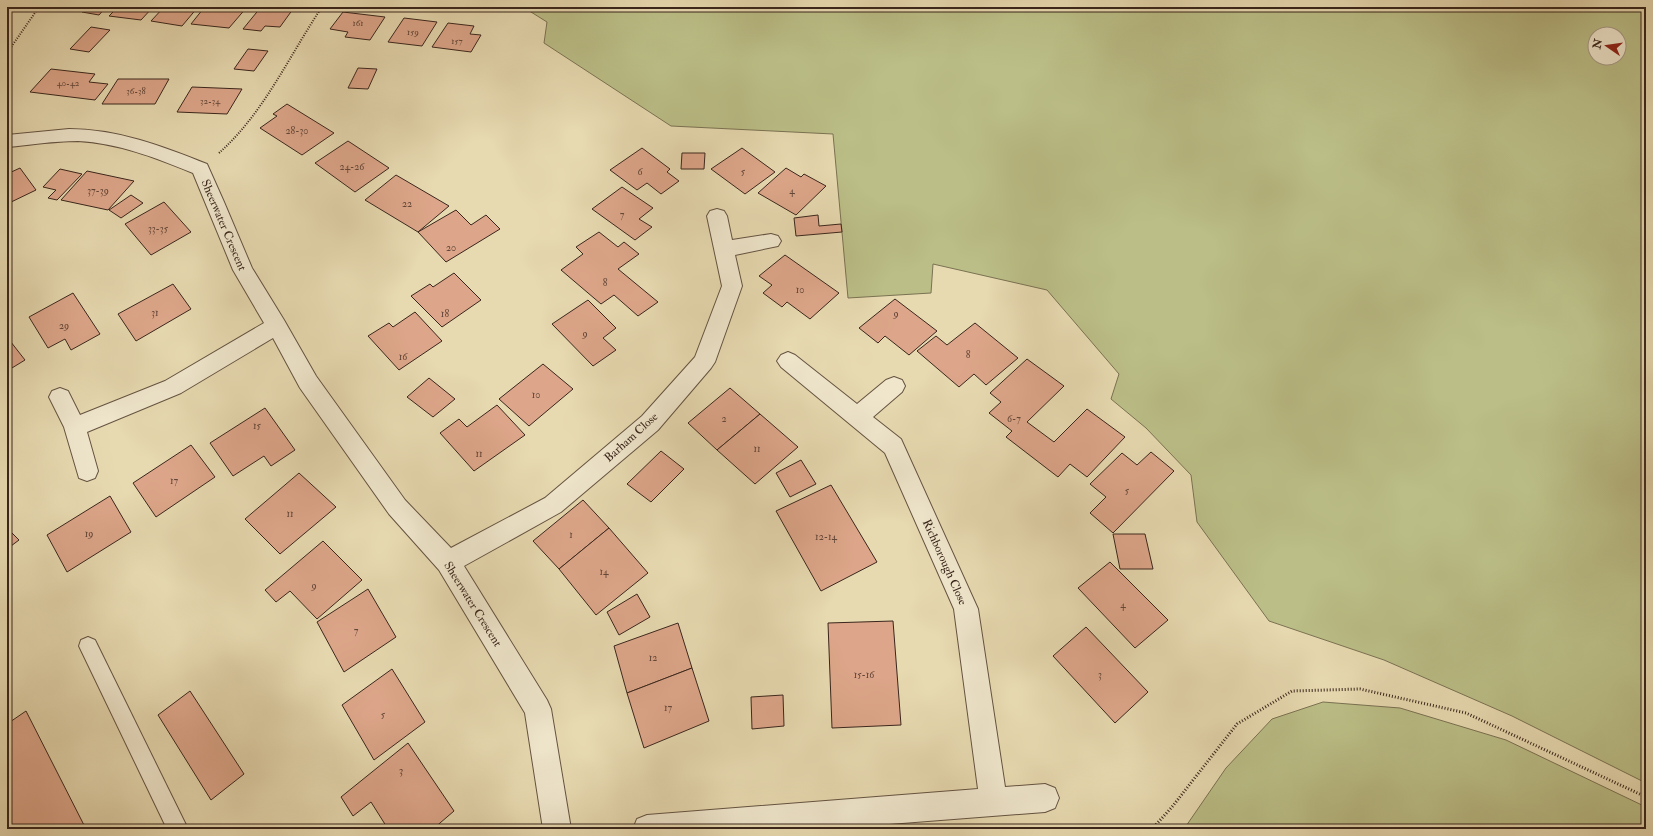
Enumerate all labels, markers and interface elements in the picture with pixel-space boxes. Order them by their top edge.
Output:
house number: 161 [353,18,363,29]
north arrow [1587,26,1627,66]
house number: 159 [407,27,419,38]
house number: 157 [451,36,463,47]
text: N [1590,36,1605,51]
house number: 40-42 [57,78,80,89]
house number: 36-38 [126,86,146,97]
house number: 32-34 [200,96,221,107]
house number: 28-30 [286,125,308,137]
house number: 24-26 [340,161,365,173]
house number: 6 [637,166,643,178]
house number: 5 [741,166,746,178]
street label: Sheerwater Crescent [198,177,250,273]
house number: 37-39 [87,185,109,197]
house number: 4 [789,185,795,197]
house number: 22 [402,198,412,210]
house number: 7 [620,209,625,221]
house number: 33-35 [148,223,169,235]
house number: 20 [446,242,456,254]
house number: 8 [603,277,608,289]
house number: 10 [796,284,804,296]
house number: 31 [151,307,159,319]
house number: 18 [441,308,449,320]
house number: 9 [892,308,899,320]
house number: 29 [59,320,69,332]
house number: 9 [581,328,588,340]
house number: 8 [966,349,971,361]
house number: 16 [399,351,408,363]
house number: 10 [532,389,540,401]
street label: Barham Close [601,409,661,465]
house number: 2 [721,413,727,425]
house number: 6-7 [1007,413,1021,425]
house number: 15 [253,420,262,432]
house number: 11 [753,443,761,455]
house number: 11 [475,448,483,460]
house number: 17 [170,475,178,487]
house number: 5 [1125,485,1130,497]
house number: 11 [286,508,294,520]
street label: Richborough Close [919,517,970,607]
house number: 19 [85,528,93,540]
house number: 1 [569,529,573,541]
house number: 12-14 [815,531,838,543]
street label: Sheerwater Crescent [440,559,505,650]
house number: 14 [600,566,609,578]
house number: 9 [310,580,317,592]
house number: 4 [1120,599,1126,611]
house number: 7 [354,625,359,637]
house number: 12 [649,652,657,664]
house number: 15-16 [854,669,875,681]
house number: 3 [1098,669,1102,681]
house number: 17 [664,702,672,714]
house number: 5 [381,709,386,721]
house number: 3 [399,763,403,778]

